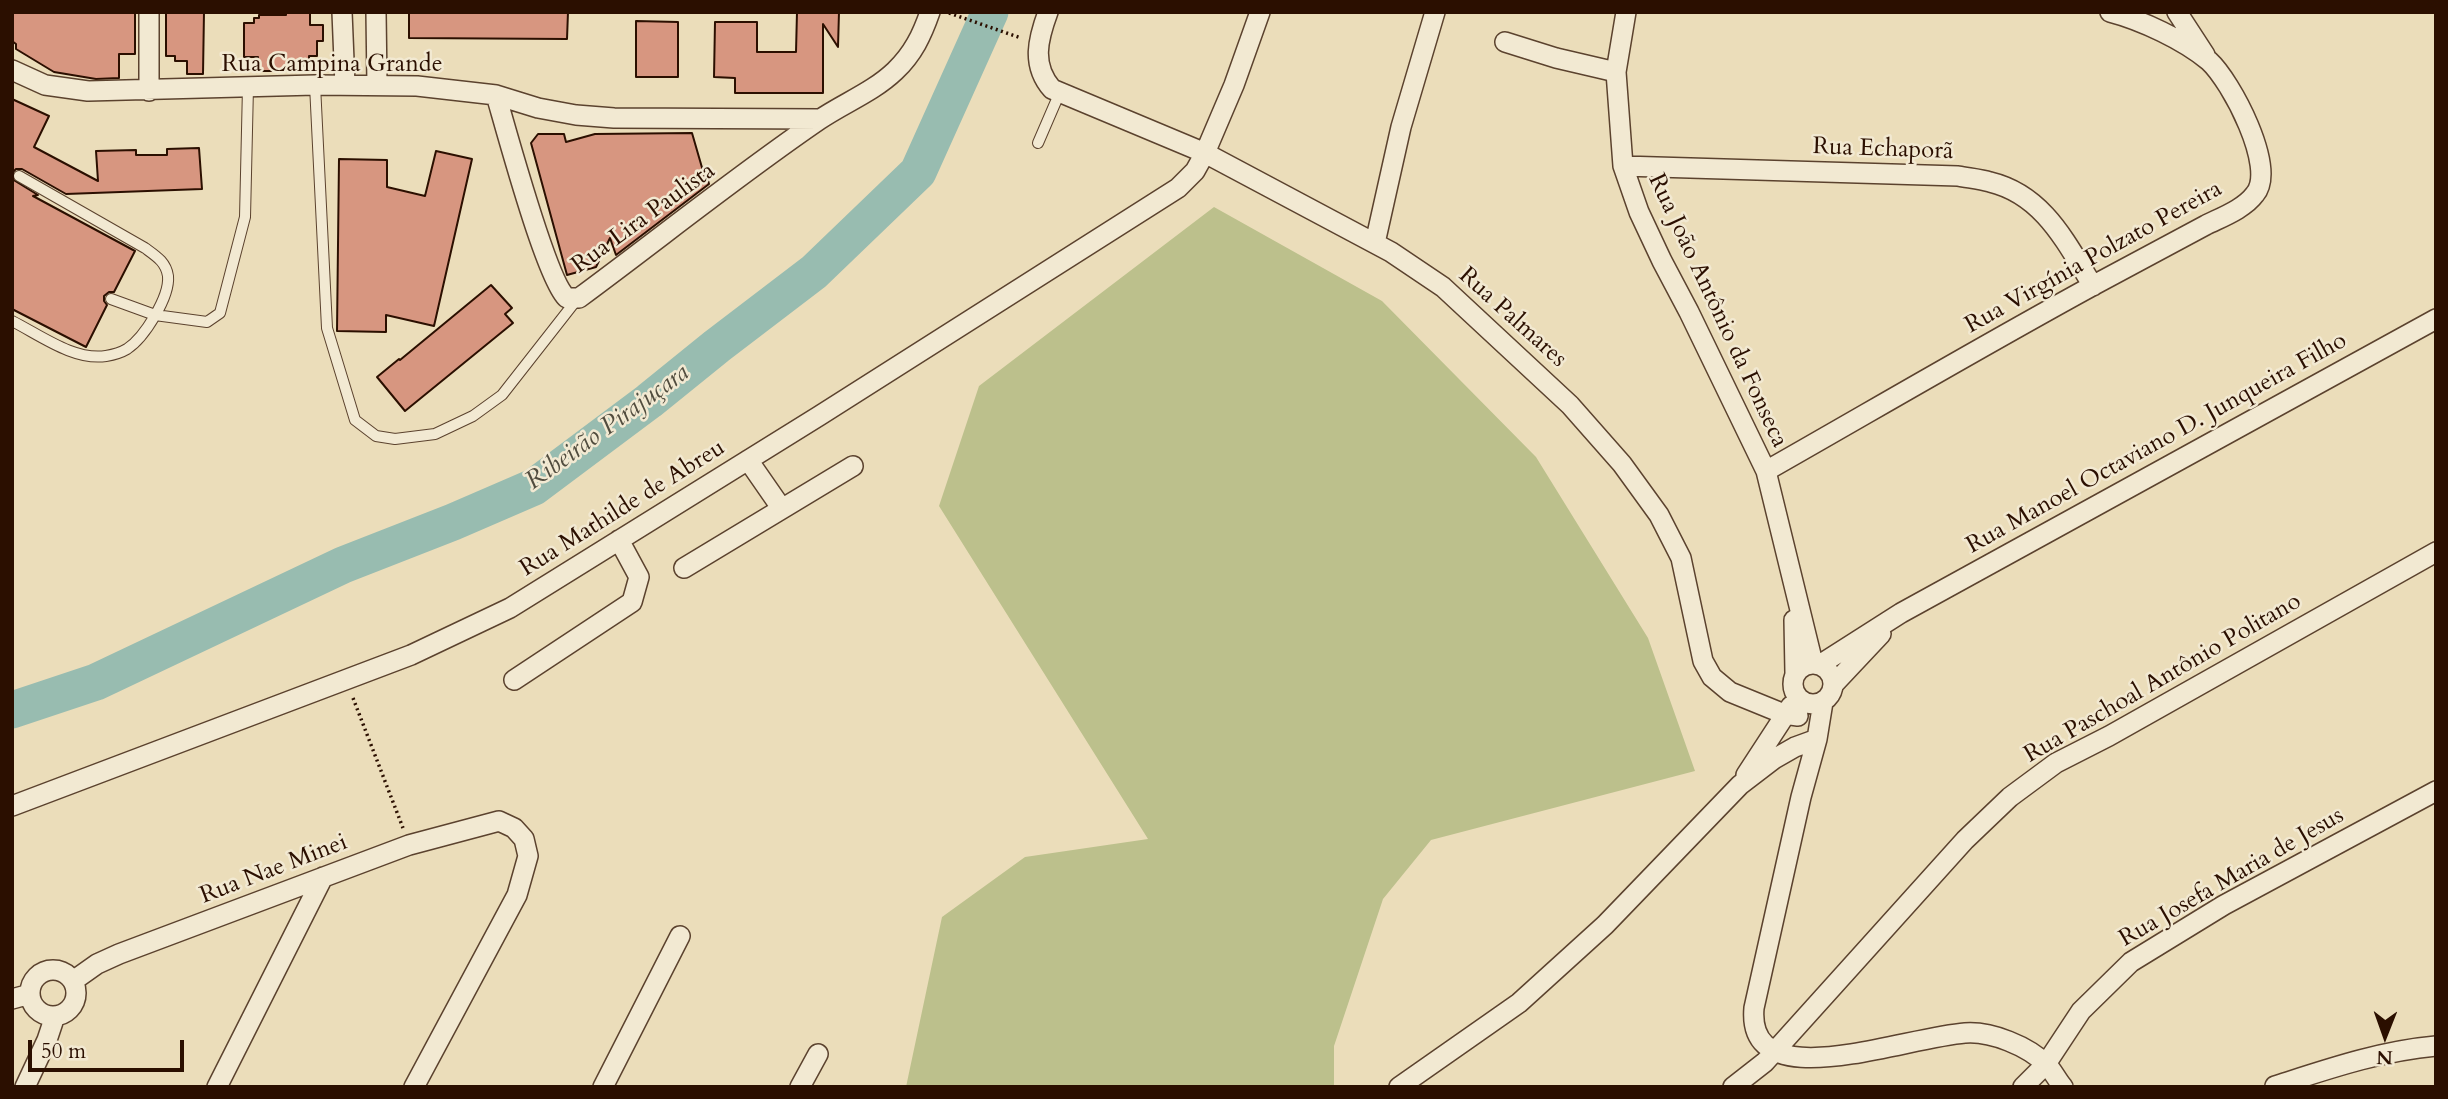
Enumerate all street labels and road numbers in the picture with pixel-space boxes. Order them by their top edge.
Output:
street label: Rua Campina Grande [221,51,443,79]
street label: Rua Echaporã [1812,133,1954,167]
street label: Rua Lira Paulista [567,157,721,281]
street label: Rua João Antônio da Fonseca [1641,170,1793,452]
street label: Rua Virgínia Polzato Pereira [1961,175,2227,341]
street label: Rua Palmares [1452,262,1572,374]
street label: Rua Manoel Octaviano D. Junqueira Filho [1962,327,2352,561]
street label: Rua Mathilde de Abreu [515,434,731,584]
street label: Rua Paschoal Antônio Politano [2019,588,2307,770]
street label: Rua Josefa Maria de Jesus [2115,802,2349,954]
street label: Rua Nae Minei [196,829,352,911]

